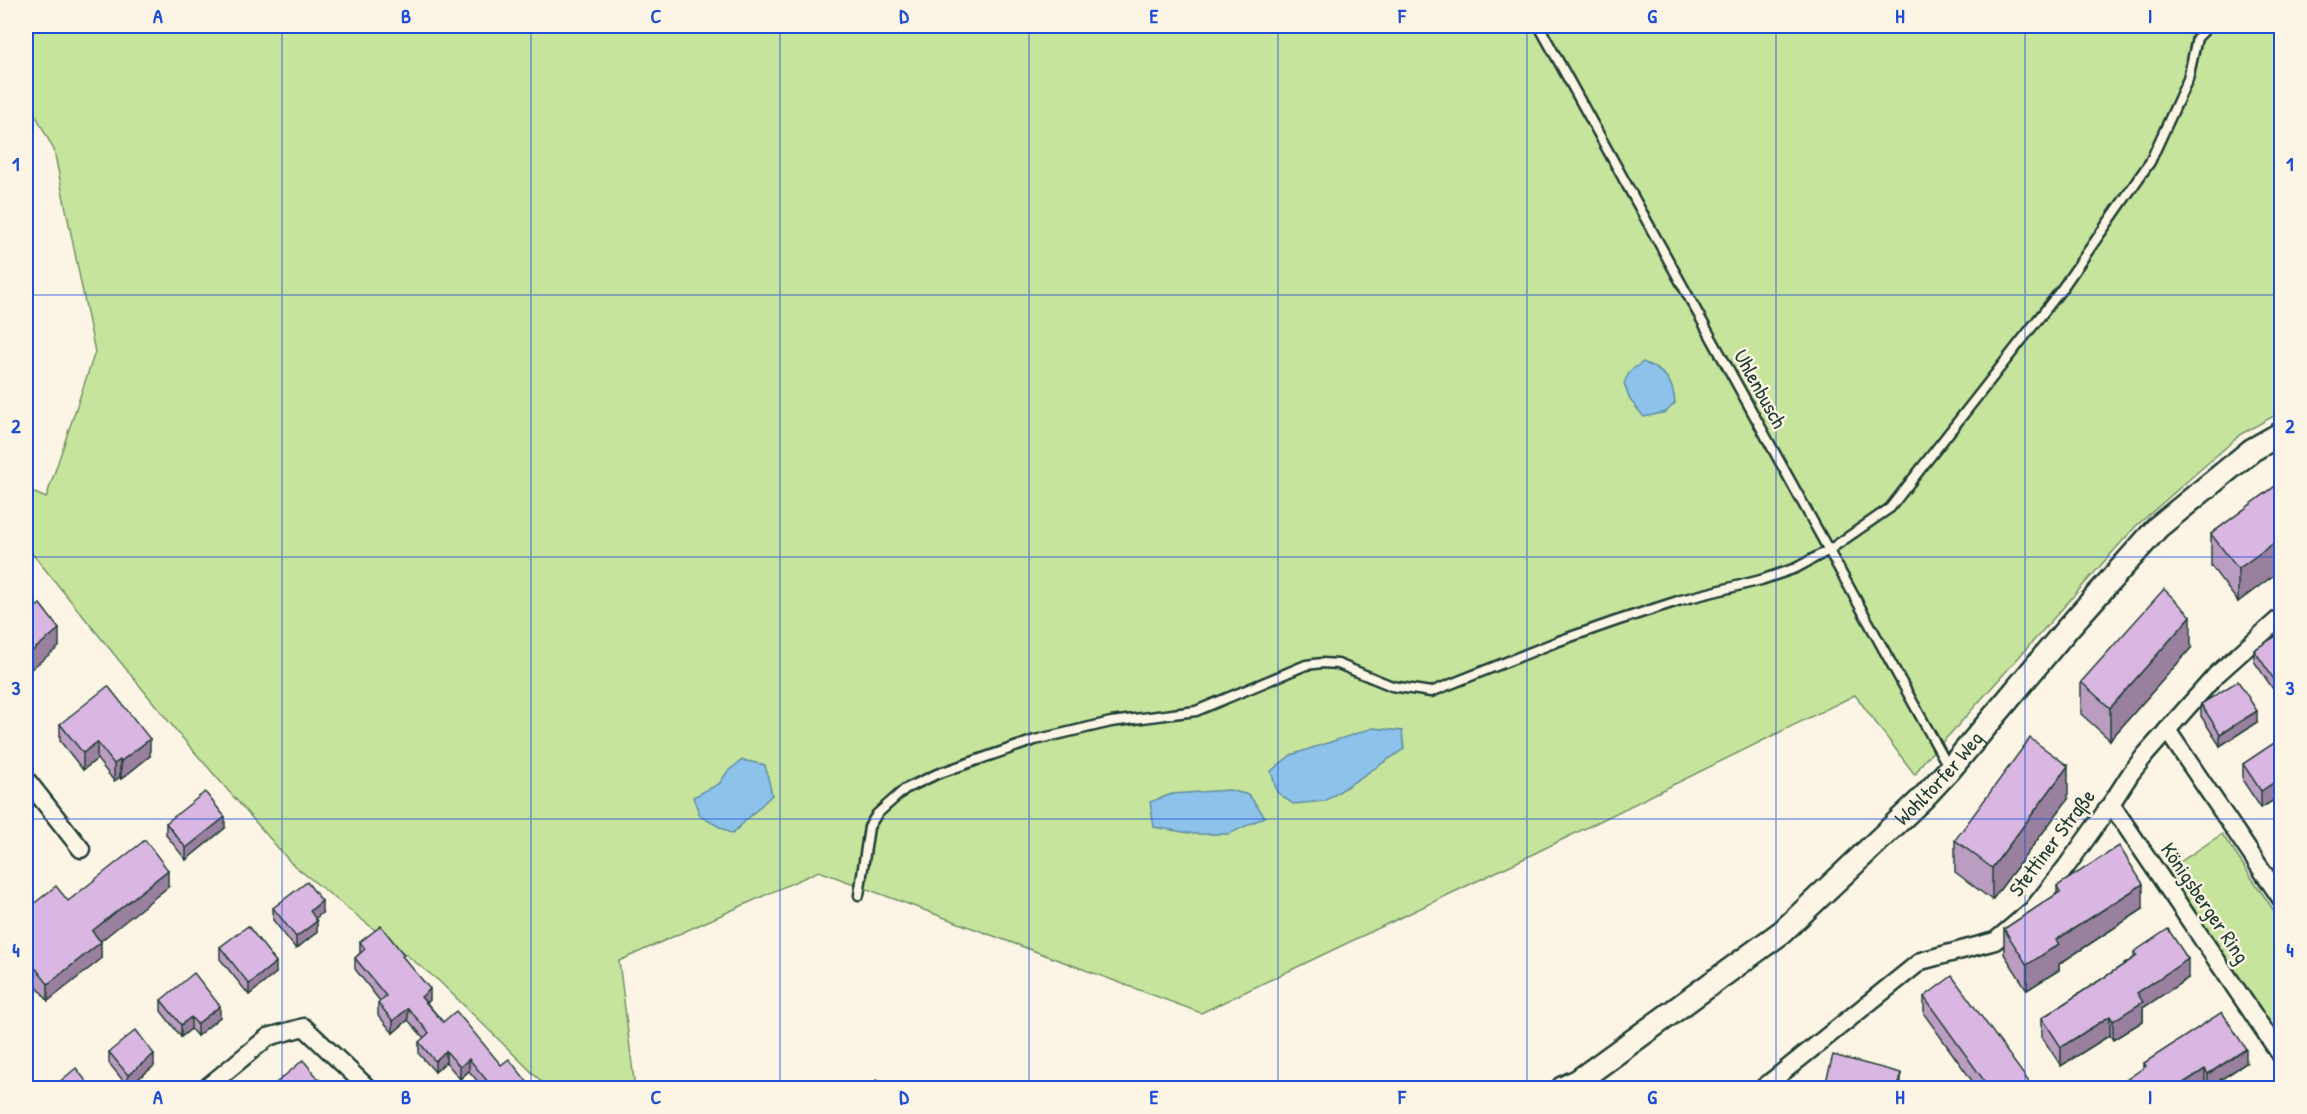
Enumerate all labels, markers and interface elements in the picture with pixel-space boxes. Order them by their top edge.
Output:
text: A [153,2,163,29]
text: B [401,2,411,29]
text: C [651,2,662,29]
text: D [899,2,909,29]
text: E [1150,2,1159,29]
text: F [1397,2,1407,29]
text: G [1647,2,1657,29]
text: H [1895,2,1905,29]
text: I [2148,2,2152,29]
text: 1 [12,150,20,177]
text: 1 [2286,150,2294,177]
street label: Uhlenbusch [1727,344,1794,434]
text: 2 [11,412,21,439]
text: 2 [2285,412,2295,439]
text: 3 [12,674,21,701]
text: 3 [2286,674,2295,701]
street label: Wohltorfer Weg [1888,725,1990,832]
street label: Stettiner Straße [2002,783,2102,902]
street label: Königsberger Ring [2154,837,2257,969]
text: 4 [12,936,20,963]
text: 4 [2286,936,2294,963]
text: A [153,1083,163,1110]
text: B [401,1083,411,1110]
text: C [651,1083,662,1110]
text: D [899,1083,909,1110]
text: E [1150,1083,1159,1110]
text: F [1397,1083,1407,1110]
text: G [1647,1083,1657,1110]
text: H [1895,1083,1905,1110]
text: I [2148,1083,2152,1110]

